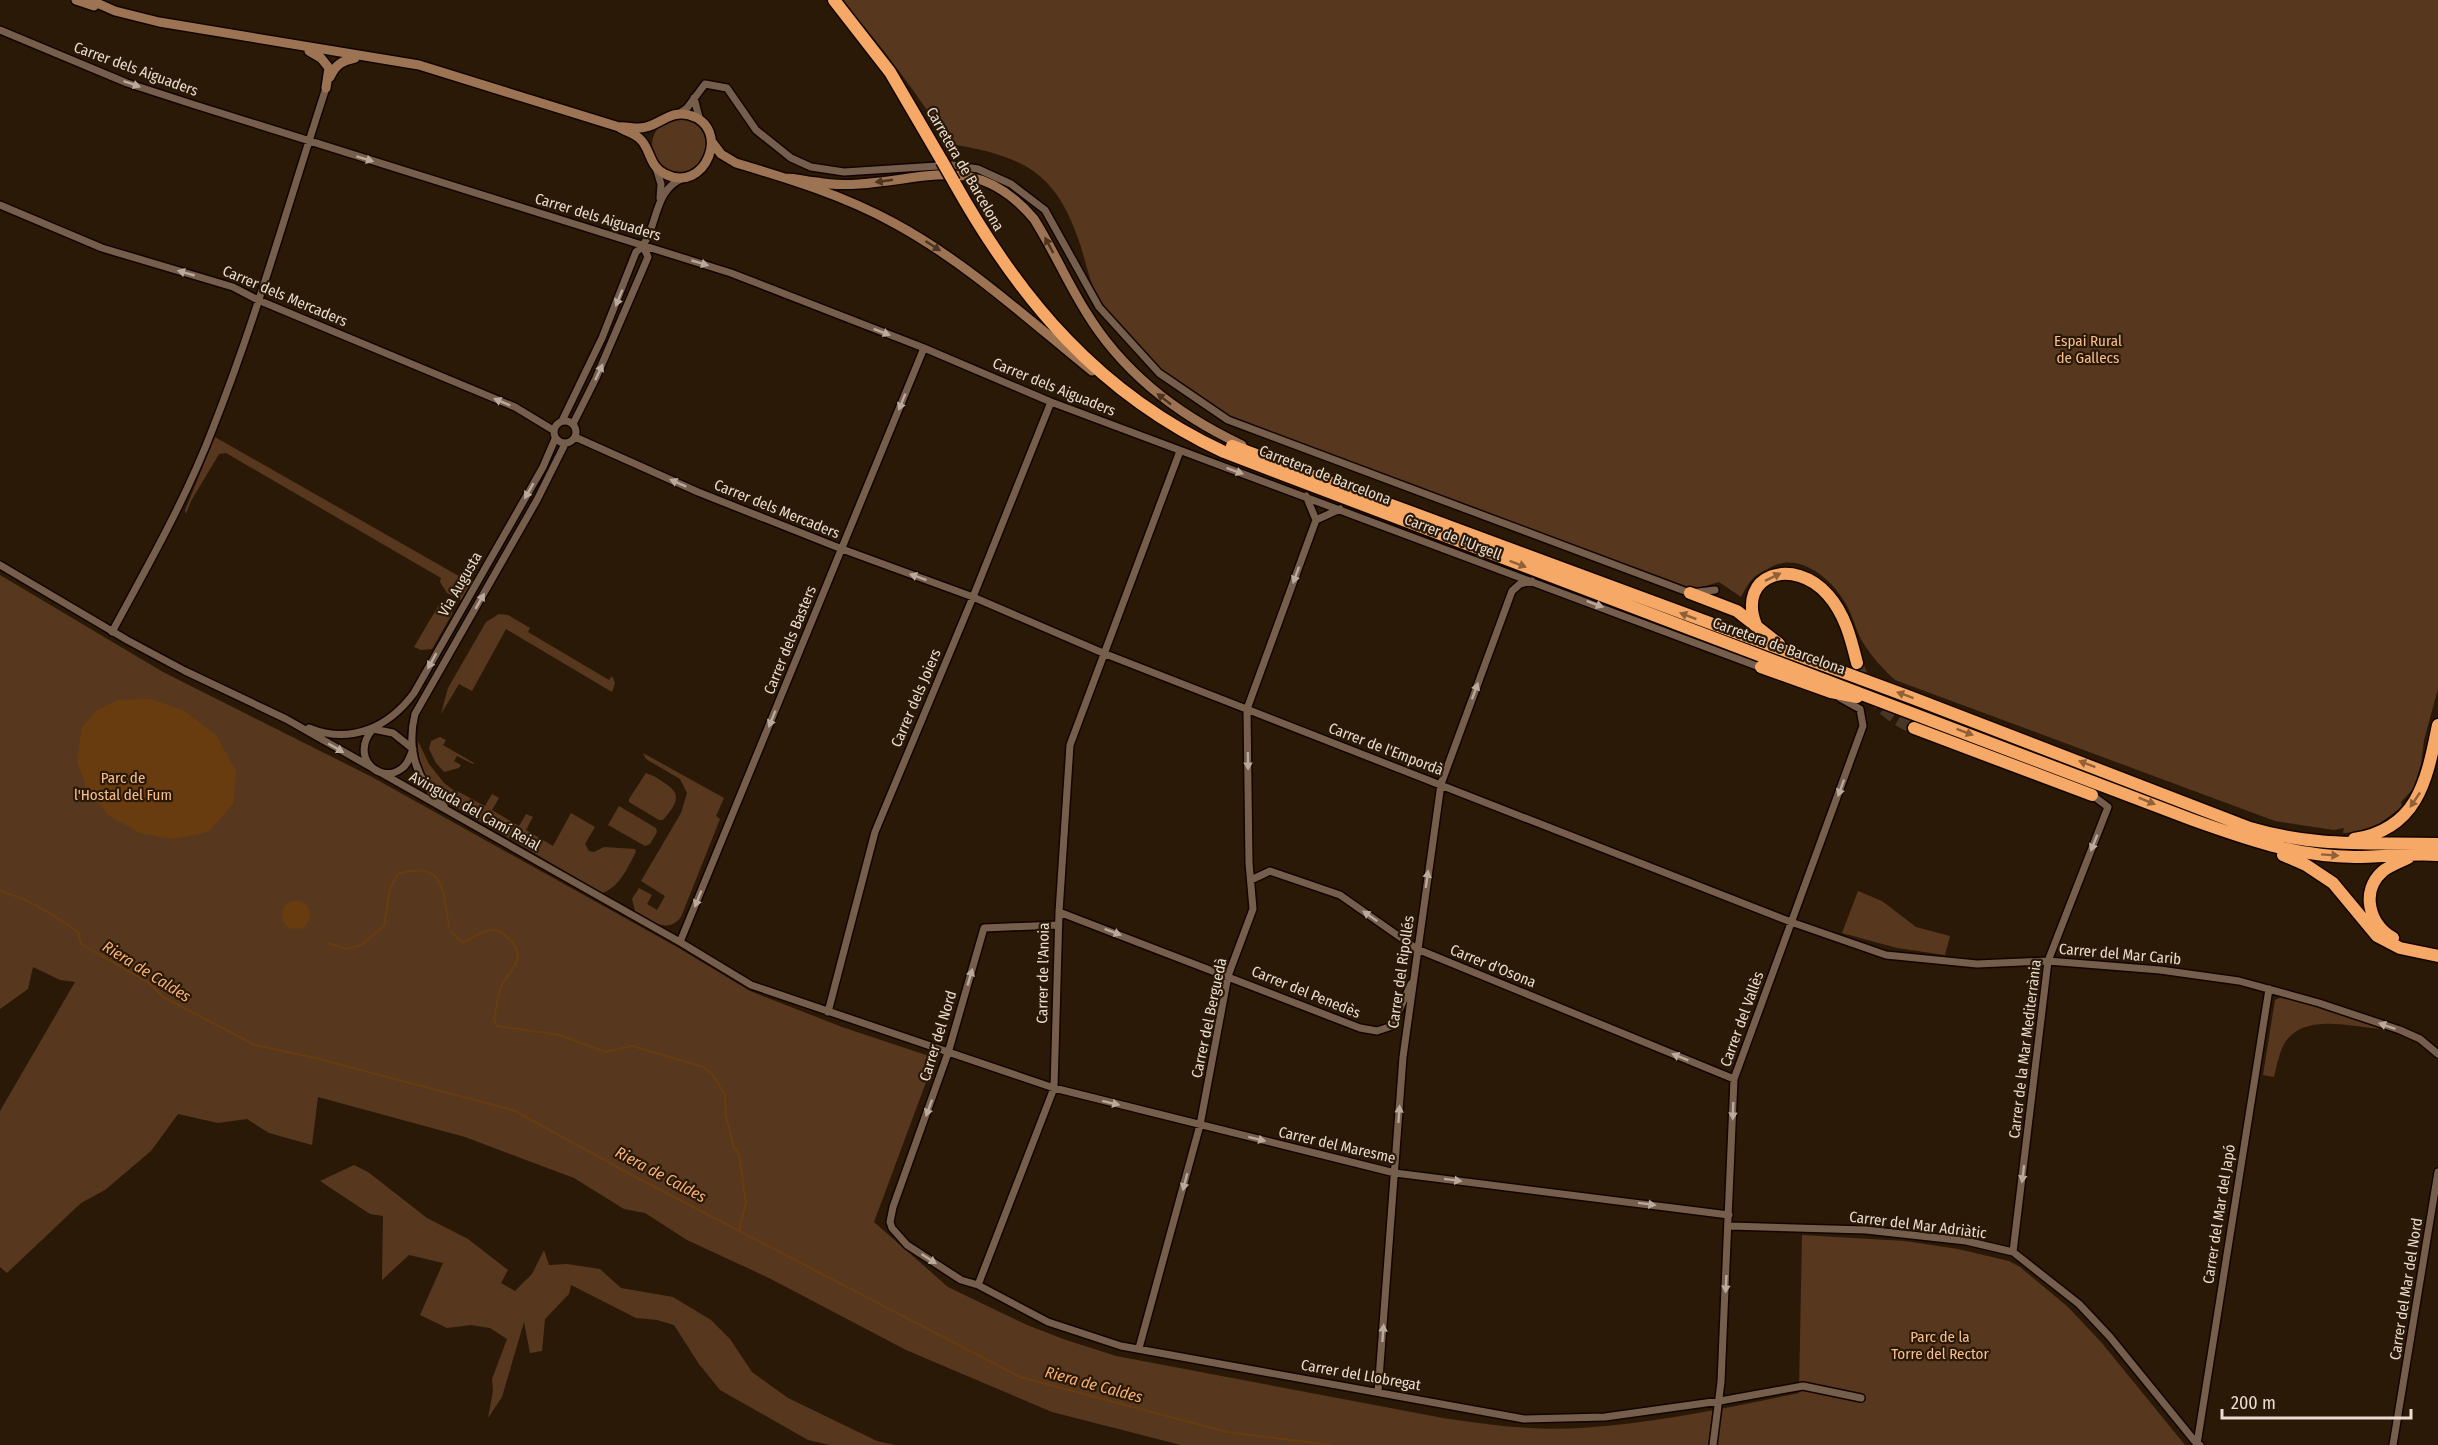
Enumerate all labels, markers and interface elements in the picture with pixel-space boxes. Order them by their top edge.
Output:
street label: Carrer dels Aiguaders [71,38,201,100]
one-way arrow [123,79,141,89]
street label: Carretera de Barcelona [922,104,1008,234]
one-way arrow [356,155,374,164]
one-way arrow [874,176,893,185]
street label: Carrer dels Aiguaders [533,189,663,245]
one-way arrow [1044,236,1054,253]
one-way arrow [924,241,941,252]
one-way arrow [691,259,709,268]
street label: Carrer dels Mercaders [220,262,350,330]
one-way arrow [177,268,195,277]
one-way arrow [614,289,624,307]
one-way arrow [873,327,891,337]
park label: Espai Rural de Gallecs [2054,332,2122,367]
street label: Carrer dels Aiguaders [990,354,1118,420]
one-way arrow [594,362,604,380]
one-way arrow [897,393,906,411]
one-way arrow [1157,394,1172,406]
one-way arrow [493,397,511,407]
street label: Carretera de Barcelona [1256,442,1394,508]
one-way arrow [1226,466,1244,476]
street label: Carrer dels Mercaders [712,476,842,542]
one-way arrow [668,478,686,488]
one-way arrow [524,483,534,500]
street label: Carrer de l'Urgell [1402,510,1504,564]
street label: Via Augusta [434,549,486,619]
one-way arrow [1509,560,1527,569]
one-way arrow [1291,566,1301,584]
one-way arrow [909,572,927,582]
one-way arrow [1764,573,1782,583]
street label: Carrer dels Basters [760,583,820,697]
one-way arrow [475,592,485,609]
one-way arrow [1586,600,1604,610]
one-way arrow [1679,610,1697,620]
street label: Carretera de Barcelona [1710,614,1848,678]
street label: Carrer dels Joiers [887,646,945,750]
one-way arrow [428,652,438,669]
one-way arrow [1471,682,1481,700]
one-way arrow [1896,690,1914,699]
one-way arrow [767,710,777,728]
street label: Carrer de l'Empordà [1326,719,1446,779]
one-way arrow [1956,728,1974,737]
one-way arrow [328,743,345,753]
one-way arrow [1243,752,1252,771]
one-way arrow [2078,759,2096,769]
street label: Avinguda del Camí Reial [406,768,544,854]
park label: Parc de l'Hostal del Fum [74,769,172,804]
one-way arrow [1835,779,1845,797]
one-way arrow [2410,792,2421,808]
one-way arrow [2138,797,2156,806]
one-way arrow [2089,834,2099,852]
one-way arrow [2321,850,2340,860]
one-way arrow [1423,870,1432,889]
one-way arrow [693,890,703,908]
one-way arrow [1362,911,1378,922]
street label: Carrer del Ripollés [1384,915,1418,1029]
street label: Carrer de l'Anoia [1033,922,1053,1024]
one-way arrow [1104,928,1122,938]
water label: Riera de Caldes [99,937,194,1006]
street label: Carrer del Mar Carib [2058,940,2182,968]
street label: Carrer d'Osona [1447,941,1539,991]
street label: Carrer del Berguedà [1187,956,1231,1080]
street label: Carrer de la Mar Mediterrània [2005,959,2045,1139]
street label: Carrer del Penedès [1249,962,1363,1022]
one-way arrow [966,968,975,986]
street label: Carrer del Vallès [1716,969,1768,1069]
street label: Carrer del Nord [916,989,960,1083]
one-way arrow [2378,1021,2396,1031]
one-way arrow [1671,1052,1689,1062]
one-way arrow [1102,1098,1120,1108]
one-way arrow [923,1099,933,1117]
one-way arrow [1729,1101,1738,1120]
one-way arrow [1395,1105,1404,1124]
street label: Carrer del Maresme [1277,1123,1397,1167]
one-way arrow [1248,1135,1266,1145]
water label: Riera de Caldes [612,1143,710,1206]
street label: Carrer del Mar del Japó [2199,1143,2239,1285]
one-way arrow [2018,1165,2028,1184]
one-way arrow [1179,1173,1189,1191]
one-way arrow [1444,1175,1463,1185]
one-way arrow [1637,1200,1656,1209]
street label: Carrer del Mar Adriàtic [1848,1208,1988,1242]
street label: Carrer del Mar del Nord [2386,1217,2426,1361]
one-way arrow [921,1253,937,1264]
one-way arrow [1722,1275,1731,1294]
one-way arrow [1378,1324,1388,1343]
park label: Parc de la Torre del Rector [1891,1328,1990,1363]
street label: Carrer del Llobregat [1300,1356,1422,1394]
water label: Riera de Caldes [1043,1362,1145,1407]
scale bar [2222,1382,2411,1420]
text: 200 m [2231,1392,2276,1414]

